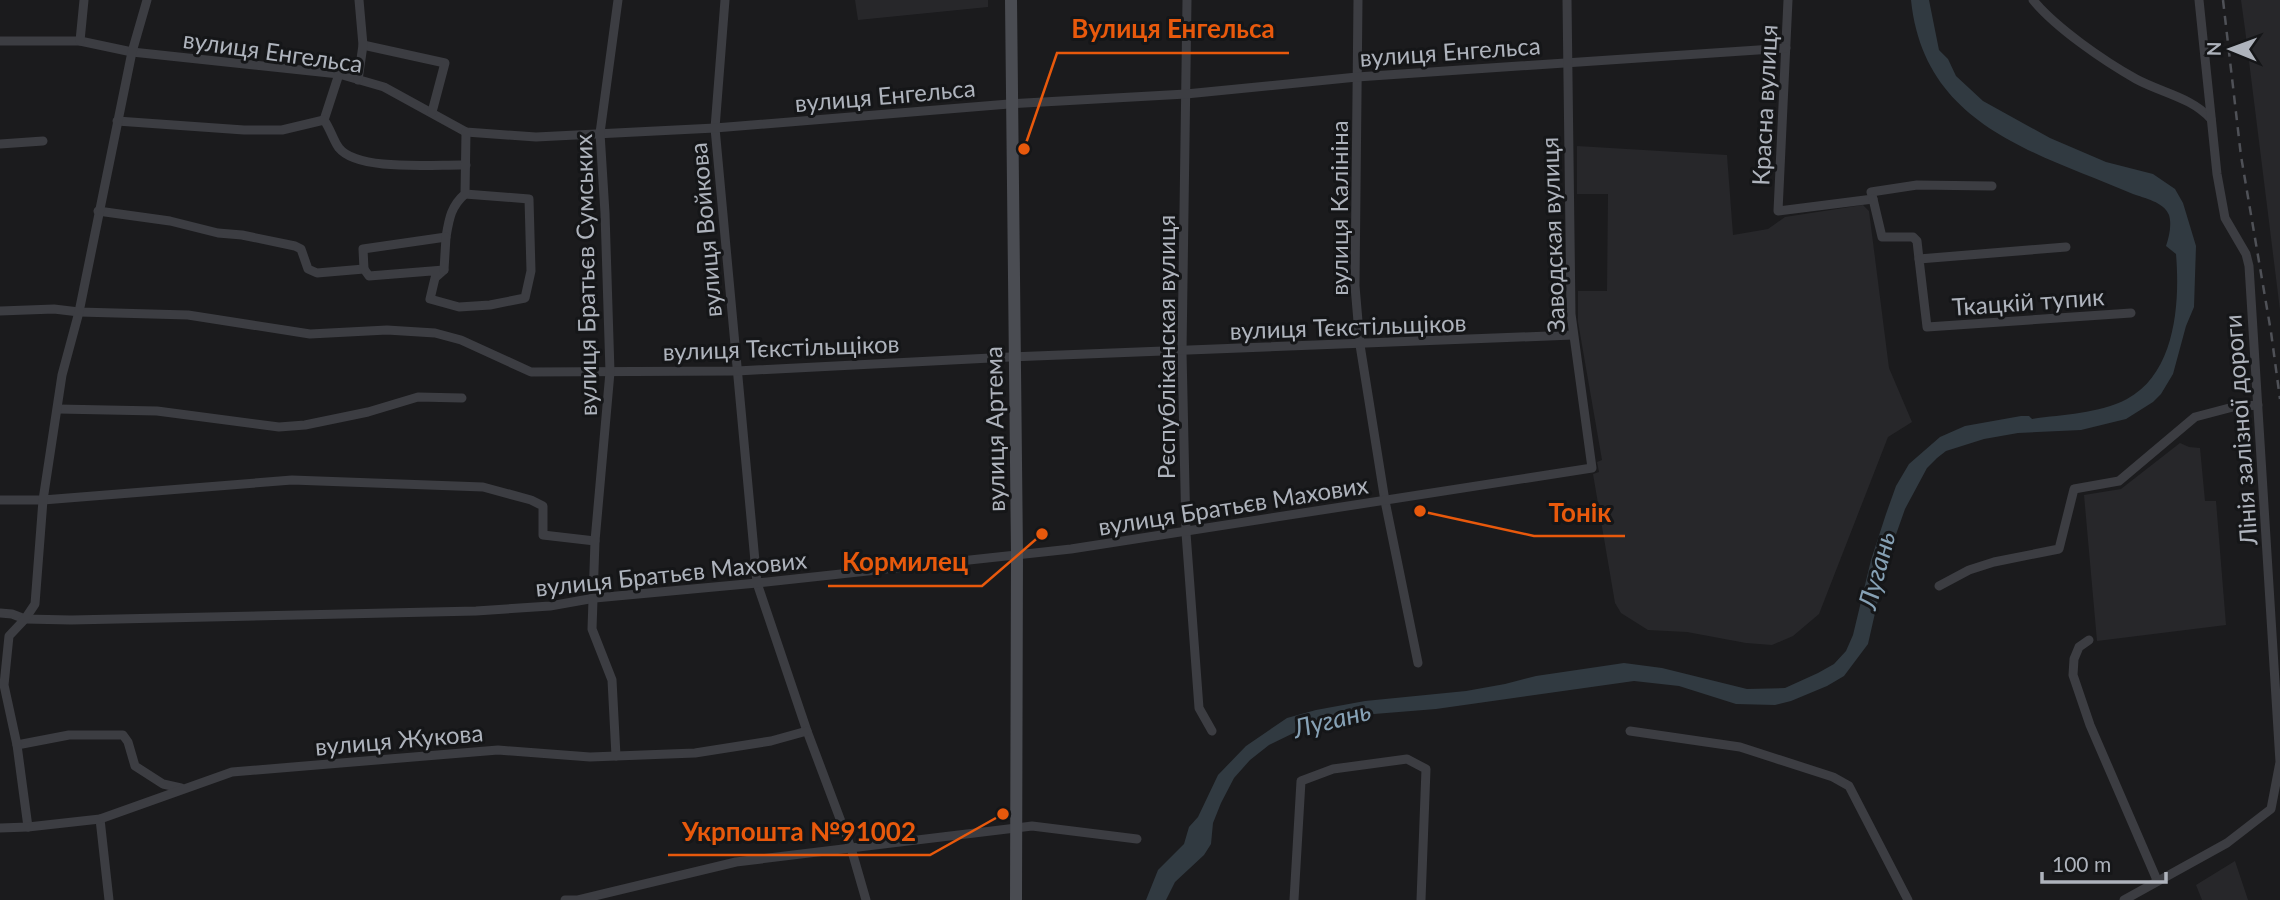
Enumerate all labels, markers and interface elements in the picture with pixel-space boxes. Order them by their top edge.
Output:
callout: Вулиця Енгельса [1057,6,1289,53]
text: Вулиця Енгельса [1071,12,1275,44]
north arrow [2196,14,2266,84]
street label: вулиця Енгельса [181,24,365,78]
street label: Красна вулиця [1745,24,1783,186]
street label: вулиця Енгельса [1359,30,1541,72]
text: N [2202,41,2225,56]
street label: вулиця Енгельса [793,73,977,117]
street label: вулиця Калініна [1324,120,1353,296]
street label: вулиця Братьєв Сумських [568,134,602,416]
street label: Заводская вулиця [1534,137,1570,333]
street label: вулиця Войкова [683,141,727,319]
street label: Рєспубліканская вулиця [1151,215,1180,479]
street label: Ткацкій тупик [1951,281,2106,321]
street label: вулиця Тєкстільщіков [1229,307,1467,345]
street label: Лінія залізної дороги [2217,313,2263,548]
street label: вулиця Тєкстільщіков [662,328,900,366]
street label: вулиця Артема [978,346,1010,512]
street label: вулиця Братьєв Махових [1096,469,1370,541]
callout: Тонік [1534,489,1625,536]
text: Тонік [1549,496,1611,528]
water label: Лугань [1850,528,1902,613]
callout: Кормилец [828,539,982,586]
street label: вулиця Братьєв Махових [534,544,808,602]
text: Кормилец [842,545,968,577]
water label: Лугань [1289,694,1374,744]
street label: вулиця Жукова [314,717,484,761]
callout: Укрпошта №91002 [668,808,930,855]
text: Укрпошта №91002 [681,815,916,847]
scale bar [2042,841,2166,885]
text: 100 m [2052,851,2111,876]

